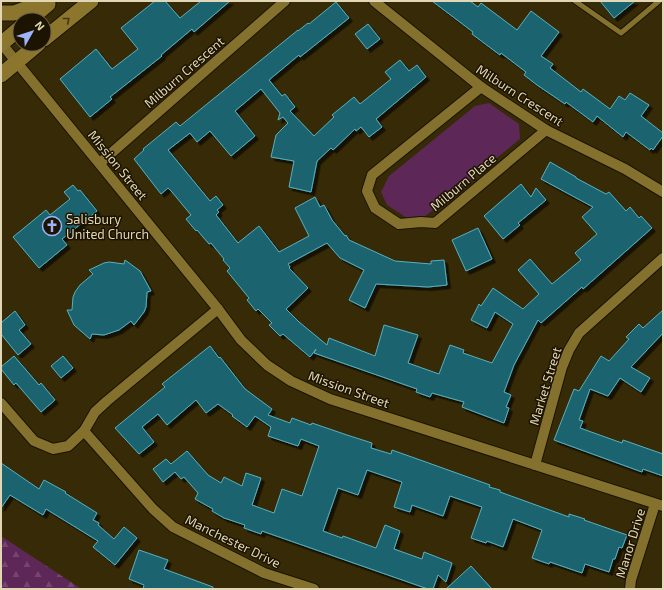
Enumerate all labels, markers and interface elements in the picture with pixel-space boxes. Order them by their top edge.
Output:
north arrow [12,12,52,52]
text: N [33,18,48,33]
one-way arrow [63,18,70,25]
street label: Milburn Crescent [141,33,227,111]
street label: Milburn Crescent [473,61,567,129]
street label: Mission Street [85,127,151,203]
street label: Milburn Place [427,150,499,214]
place label: Salisbury United Church [66,211,149,242]
church icon: Salisbury United Church [41,215,63,237]
street label: Market Street [525,345,565,427]
street label: Mission Street [306,367,392,411]
street label: Manor Drive [612,506,648,580]
street label: Manchester Drive [183,511,283,571]

